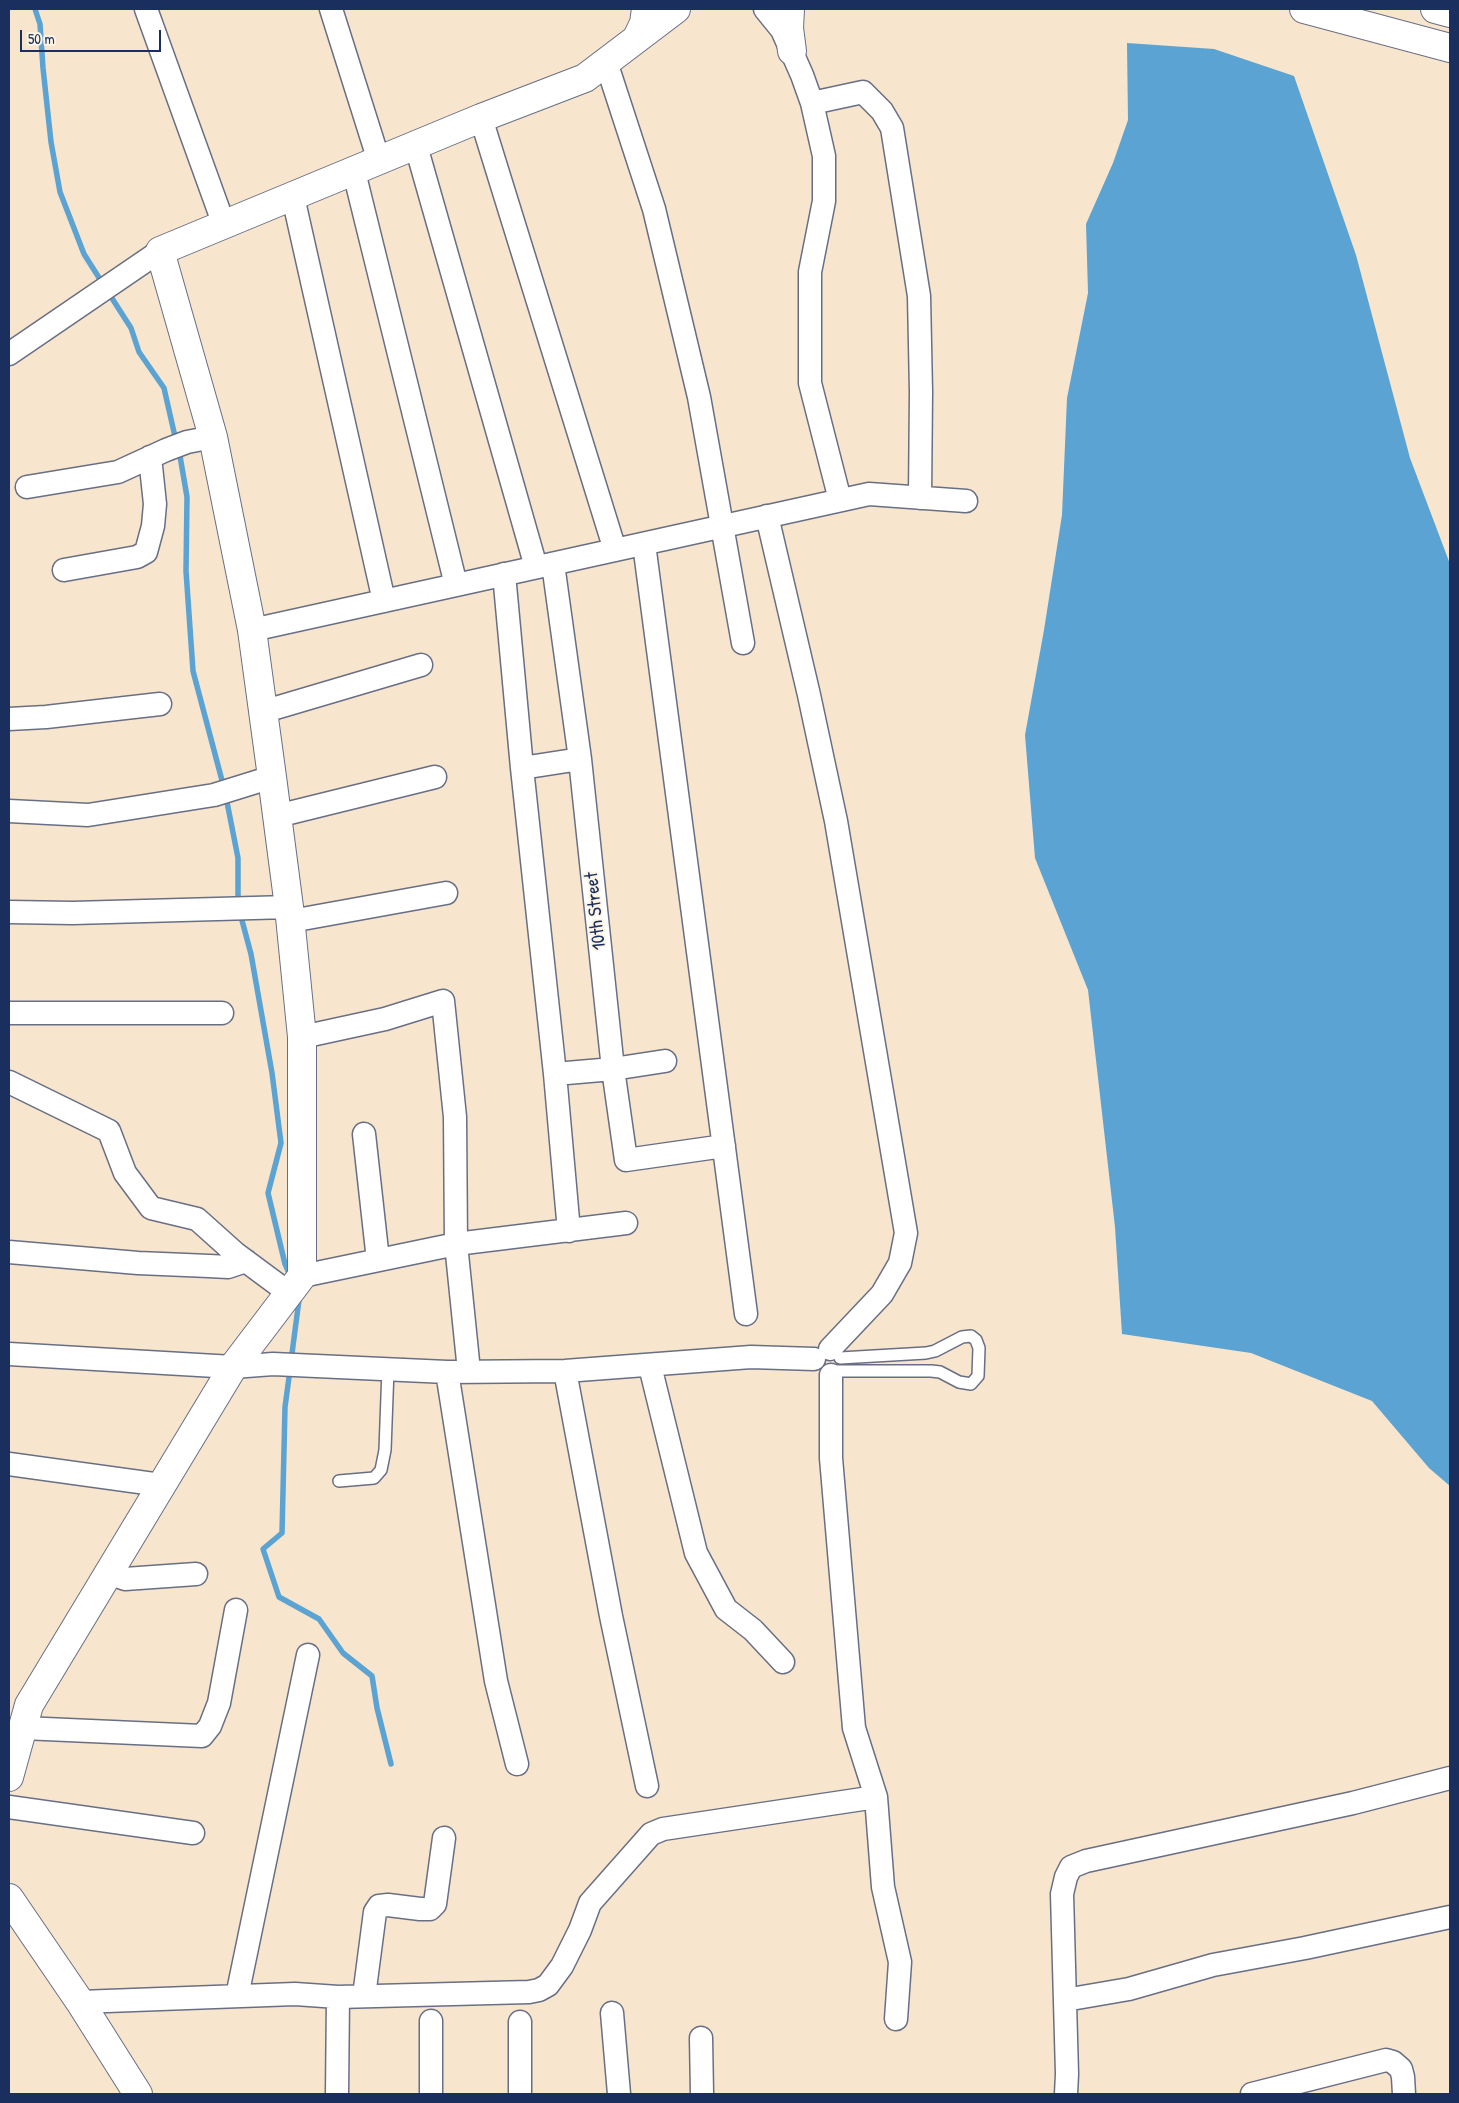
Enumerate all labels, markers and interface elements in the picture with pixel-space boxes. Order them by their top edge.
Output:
scale bar [22,20,164,52]
text: 50 m [28,28,55,49]
street label: 10th Street [581,871,611,951]

